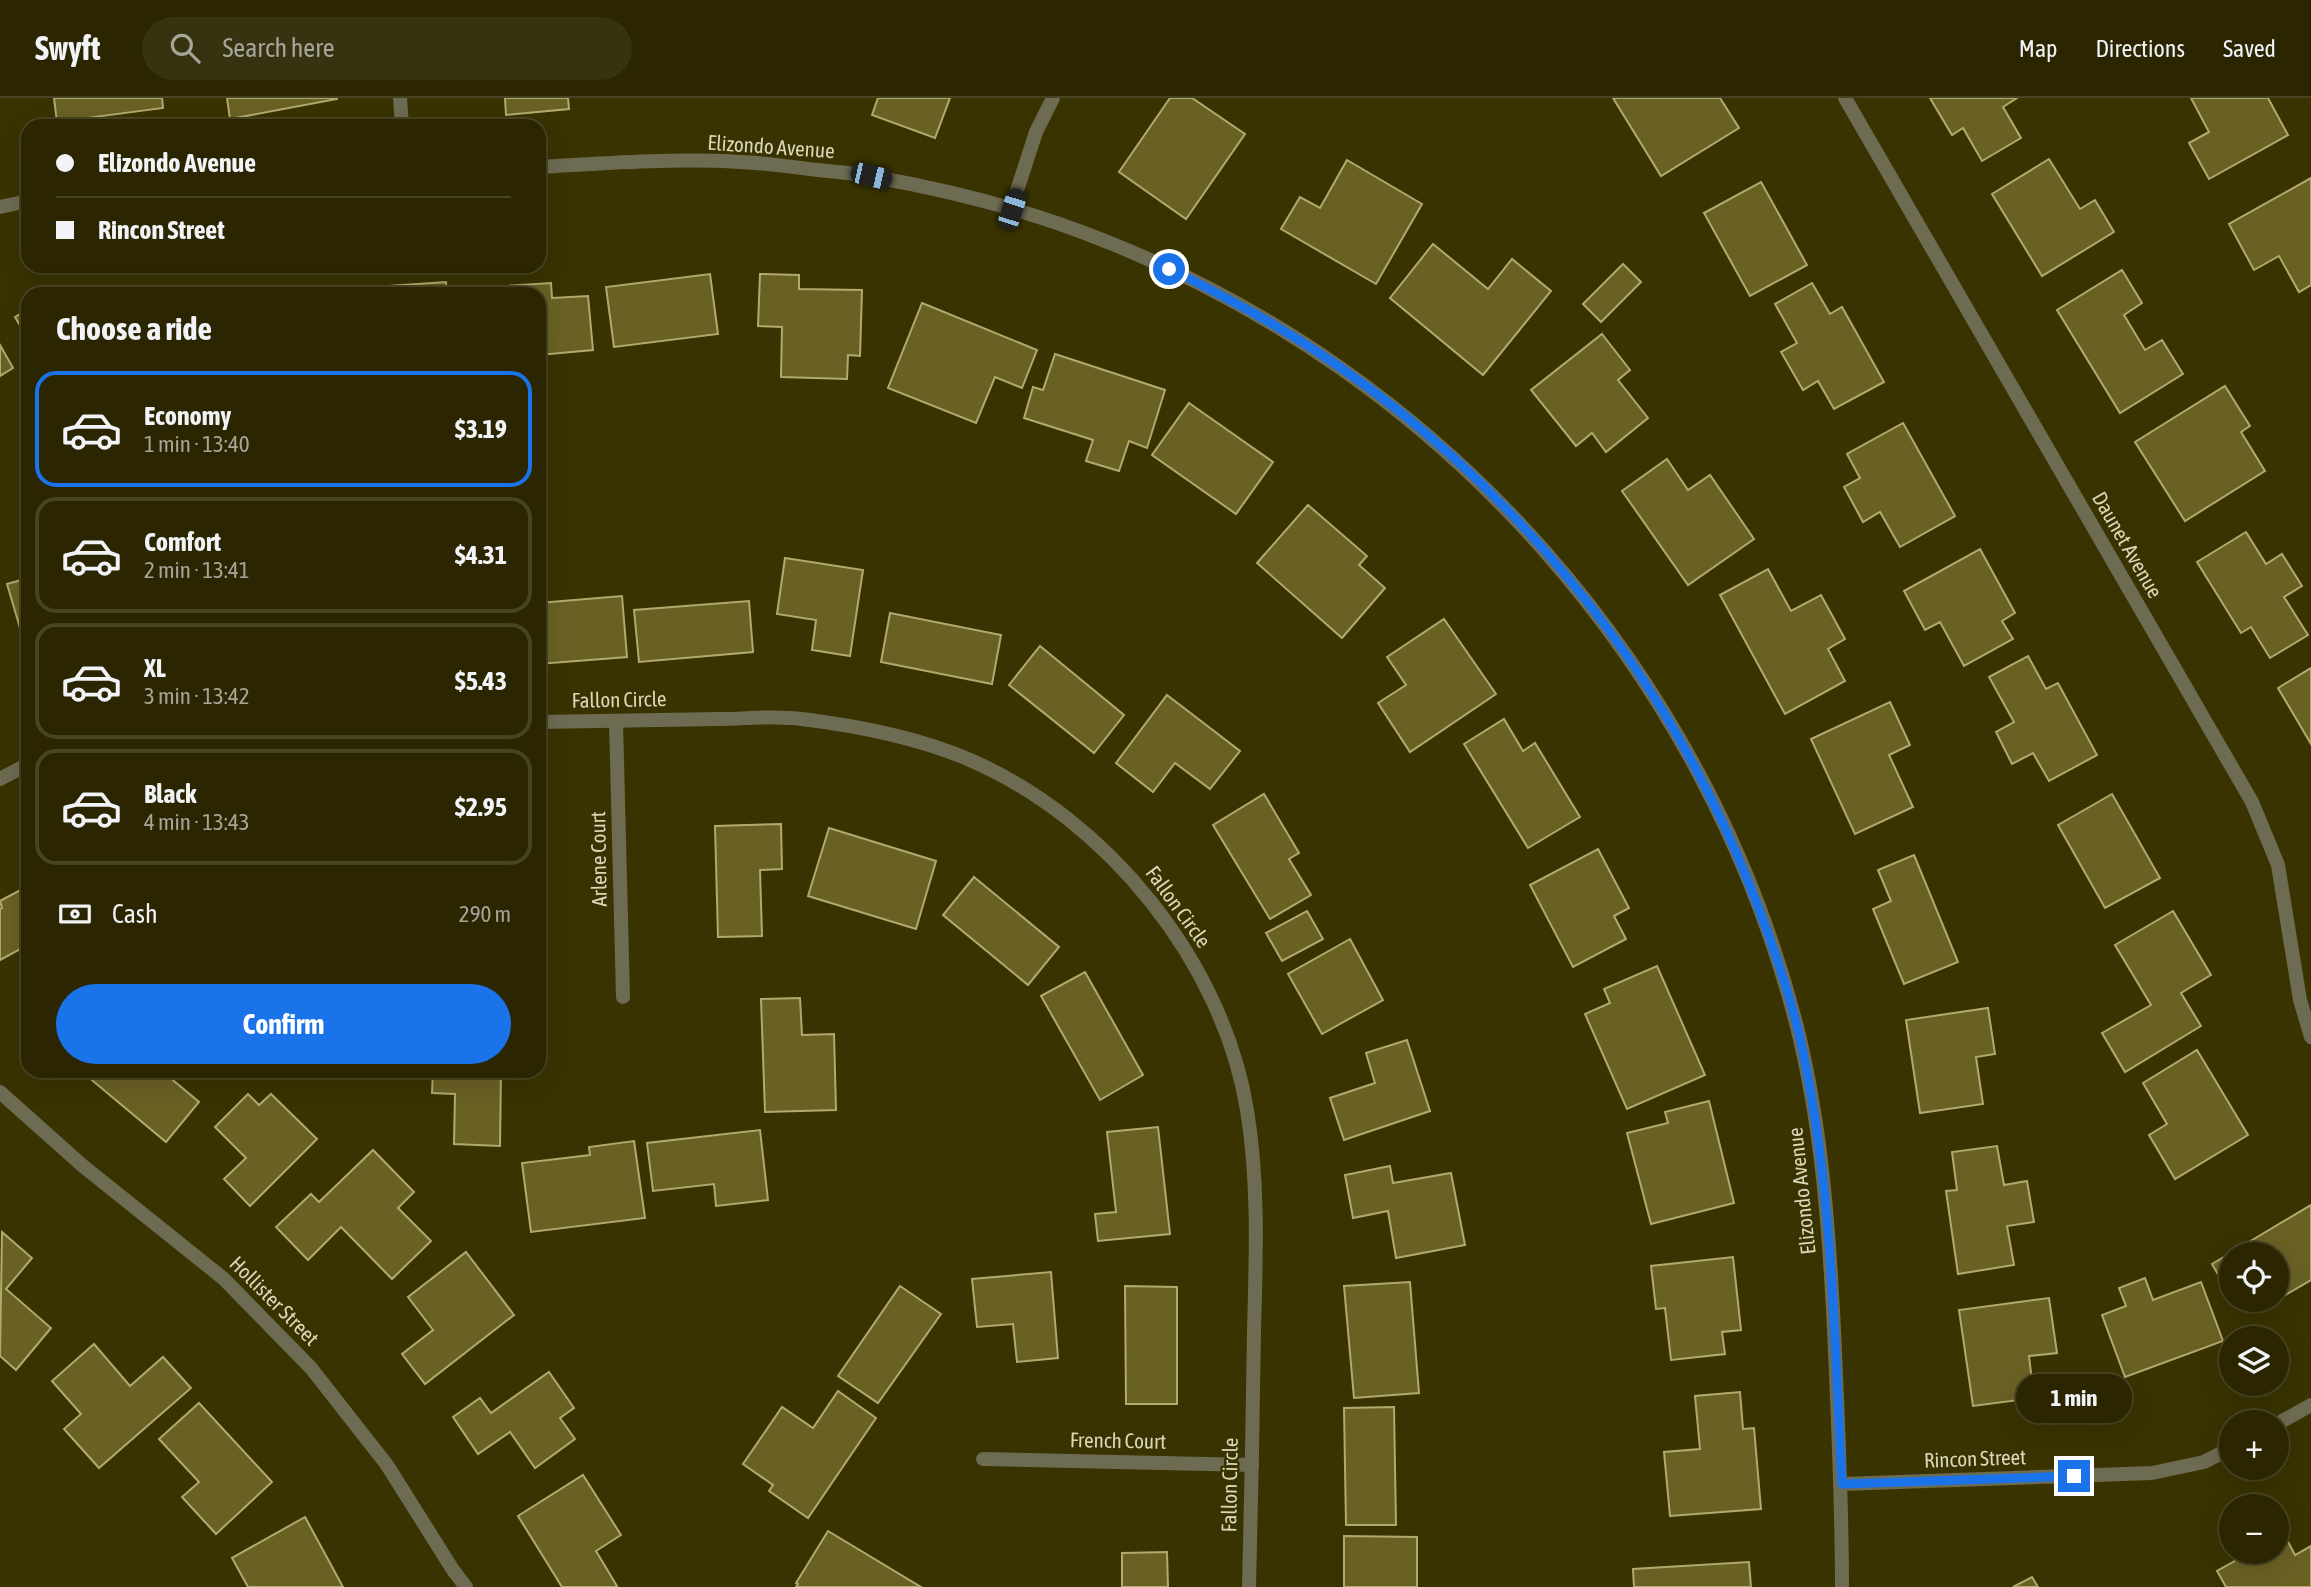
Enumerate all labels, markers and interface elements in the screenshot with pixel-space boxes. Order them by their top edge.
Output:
search box [142,17,632,80]
text: Swyft [35,29,100,67]
icon: search [166,29,204,67]
text: Search here [222,33,335,63]
text: Map [2019,35,2057,62]
text: Directions [2095,35,2185,62]
text: Saved [2223,35,2276,62]
street label: Elizondo Avenue [707,130,836,162]
text: Elizondo Avenue [98,148,256,178]
car [849,161,894,191]
car [996,186,1029,232]
text: Rincon Street [98,215,225,245]
route start [1153,253,1185,285]
text: Choose a ride [56,310,212,347]
icon: car [60,398,123,461]
text: Economy [144,401,231,431]
text: $3.19 [455,414,507,444]
text: 1 min · 13:40 [144,431,250,457]
street label: Daunet Avenue [2088,487,2168,602]
icon: car [60,524,123,587]
text: Comfort [144,527,221,557]
text: $4.31 [455,540,507,570]
text: 2 min · 13:41 [144,557,250,583]
icon: car [60,650,123,713]
text: XL [144,653,166,683]
text: $5.43 [455,666,507,696]
text: 3 min · 13:42 [144,683,250,709]
street label: Fallon Circle [571,686,667,712]
icon: car [60,776,123,839]
text: Black [144,779,196,809]
text: $2.95 [455,792,507,822]
text: 4 min · 13:43 [144,809,250,835]
street label: Arlene Court [585,811,611,907]
street label: Fallon Circle [1141,861,1216,952]
icon: cash [56,895,94,933]
text: Cash [112,899,158,929]
text: 290 m [459,901,511,927]
button: Confirm [56,984,511,1064]
street label: Elizondo Avenue [1782,1126,1820,1256]
map controls [2219,1242,2289,1564]
button: locate [2219,1242,2289,1312]
street label: Hollister Street [225,1251,324,1350]
button: layers [2219,1326,2289,1396]
callout: 1 min [2016,1374,2132,1424]
text: 1 min [2051,1385,2097,1411]
button: + [2219,1410,2289,1480]
street label: French Court [1070,1427,1166,1453]
street label: Fallon Circle [1216,1437,1242,1533]
street label: Rincon Street [1923,1444,2027,1472]
route end [2058,1460,2090,1492]
button: − [2219,1494,2289,1564]

